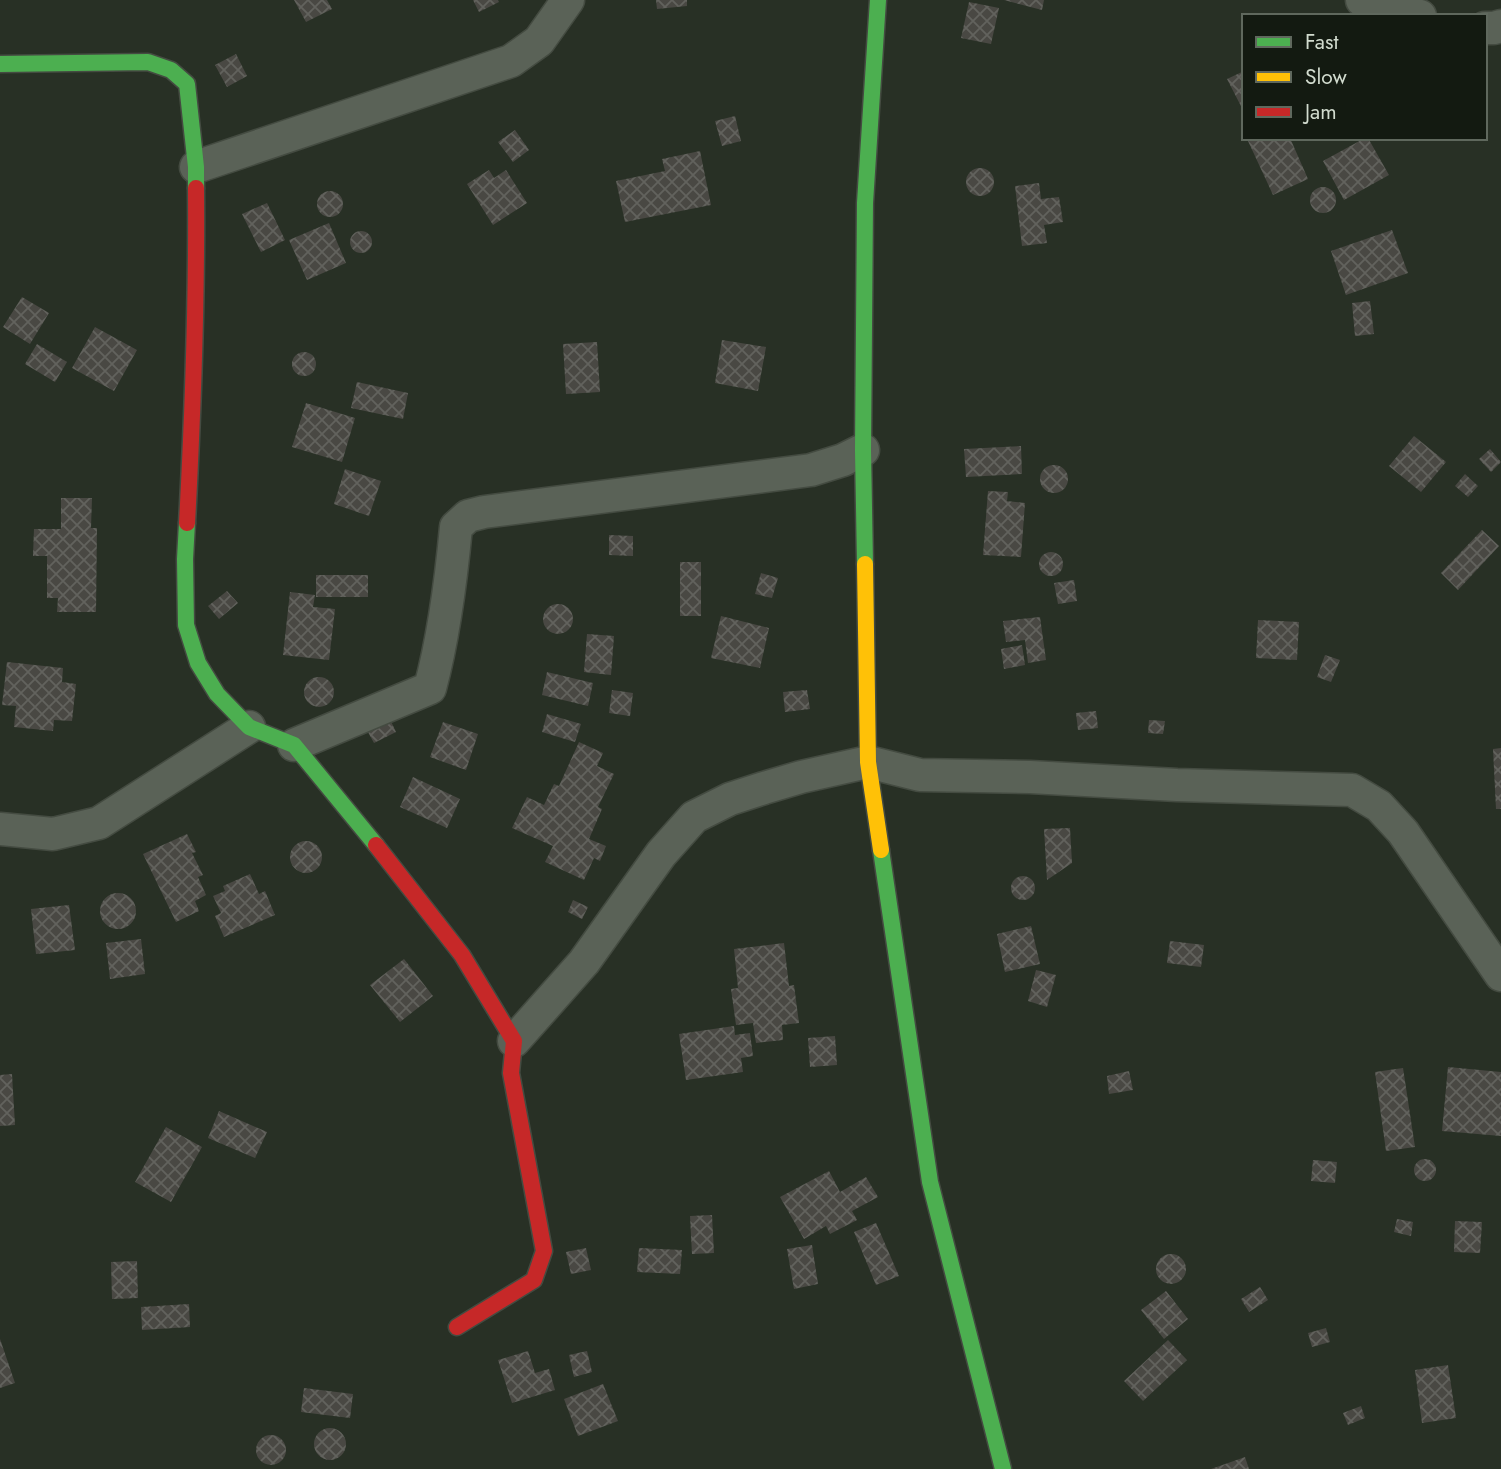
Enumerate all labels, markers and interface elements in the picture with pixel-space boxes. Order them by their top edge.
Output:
legend [1242,14,1487,140]
text: Fast [1305,27,1338,57]
text: Slow [1305,62,1347,92]
text: Jam [1302,97,1337,127]

